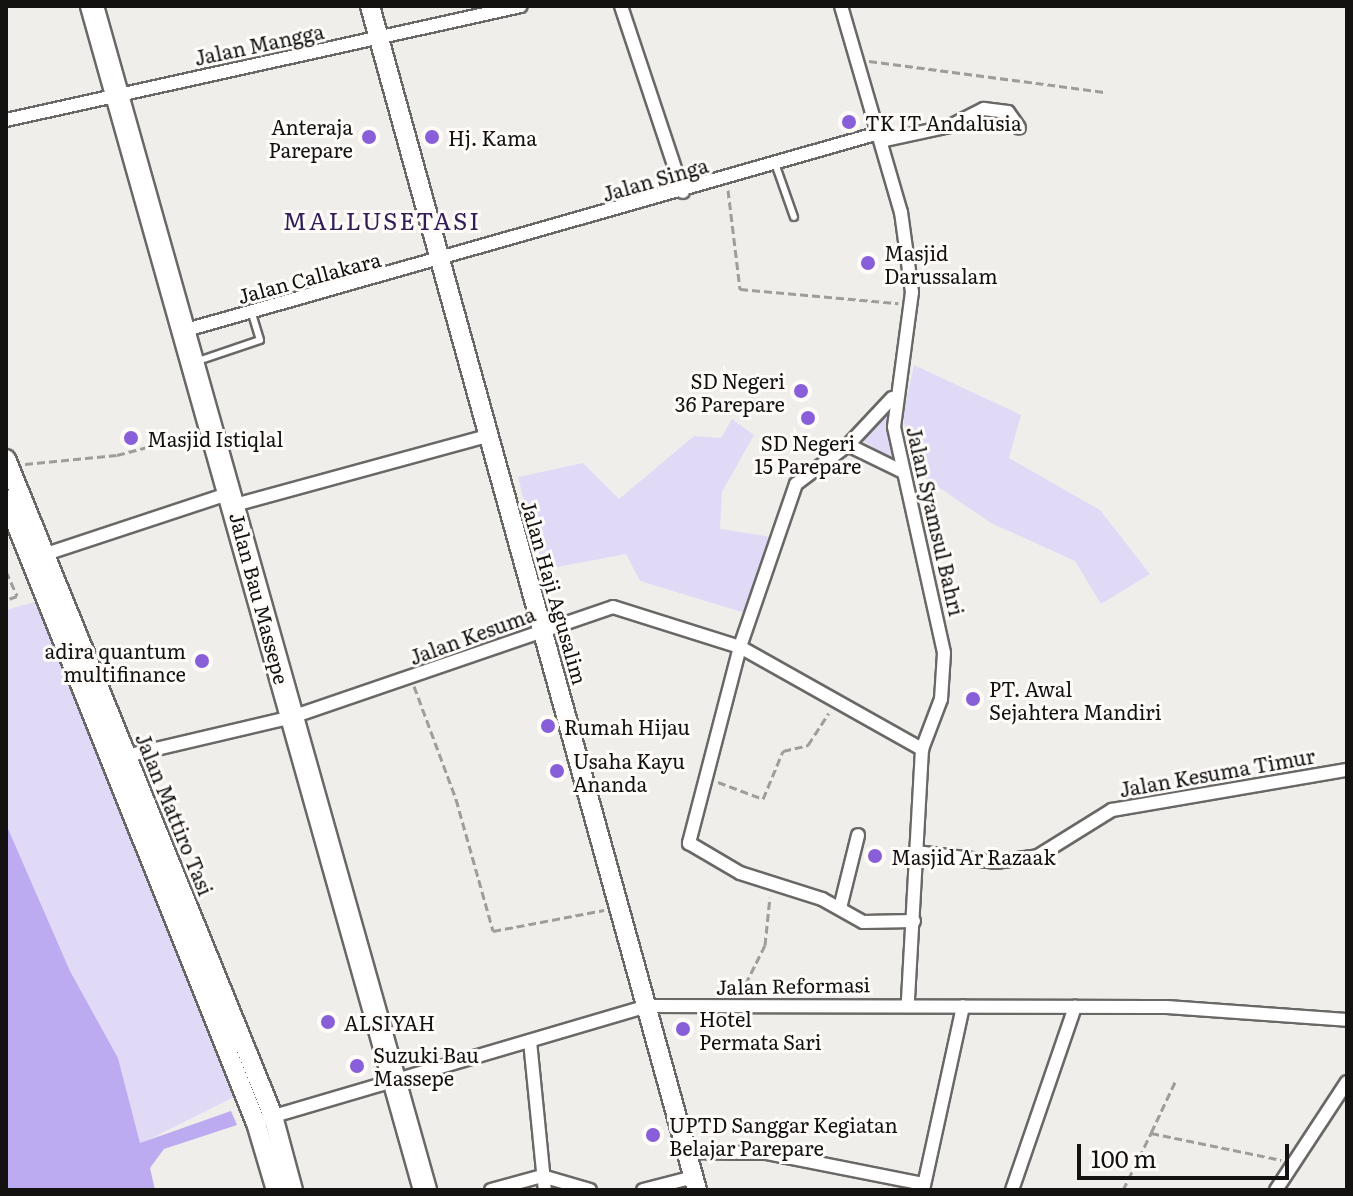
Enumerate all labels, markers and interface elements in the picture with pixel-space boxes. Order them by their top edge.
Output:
street label: Jalan Mangga [192,19,326,69]
place label: TK IT Andalusia [865,110,1022,134]
marker: TK IT Andalusia [840,113,858,131]
place label: Anteraja Parepare [268,114,353,161]
place label: Hj. Kama [448,125,537,149]
marker: Anteraja Parepare [360,128,378,146]
marker: Hj. Kama [423,128,441,146]
street label: Jalan Singa [599,152,711,206]
district label: MALLUSETASI [283,206,481,234]
place label: Masjid Darussalam [884,240,998,287]
street label: Jalan Callakara [235,246,383,308]
marker: Masjid Darussalam [859,254,877,272]
place label: SD Negeri 36 Parepare [675,368,785,415]
marker: SD Negeri 36 Parepare [792,382,810,400]
marker: SD Negeri 15 Parepare [799,409,817,427]
street label: Jalan Syamsul Bahri [903,424,969,618]
place label: Masjid Istiqlal [147,426,283,450]
marker: Masjid Istiqlal [122,429,140,447]
place label: SD Negeri 15 Parepare [755,430,861,477]
street label: Jalan Haji Agusalim [517,497,593,687]
street label: Jalan Bau Massepe [226,509,294,687]
street label: Jalan Kesuma [406,601,538,669]
place label: adira quantum multifinance [45,638,186,685]
marker: adira quantum multifinance [193,652,211,670]
place label: PT. Awal Sejahtera Mandiri [989,676,1161,723]
marker: PT. Awal Sejahtera Mandiri [964,690,982,708]
place label: Rumah Hijau [564,714,690,738]
marker: Rumah Hijau [539,717,557,735]
street label: Jalan Mattiro Tasi [131,729,219,899]
street label: Jalan Kesuma Timur [1117,743,1317,801]
place label: Usaha Kayu Ananda [573,748,685,795]
marker: Usaha Kayu Ananda [548,762,566,780]
place label: Masjid Ar Razaak [891,844,1056,868]
marker: Masjid Ar Razaak [866,847,884,865]
street label: Jalan Reformasi [716,972,870,998]
place label: Hotel Permata Sari [699,1006,821,1053]
place label: ALSIYAH [344,1010,435,1034]
marker: ALSIYAH [319,1013,337,1031]
marker: Hotel Permata Sari [674,1020,692,1038]
place label: Suzuki Bau Massepe [373,1042,479,1089]
marker: Suzuki Bau Massepe [348,1057,366,1075]
place label: UPTD Sanggar Kegiatan Belajar Parepare [669,1112,898,1159]
marker: UPTD Sanggar Kegiatan Belajar Parepare [644,1126,662,1144]
scale bar [1081,1128,1293,1178]
text: 100 m [1091,1140,1157,1175]

